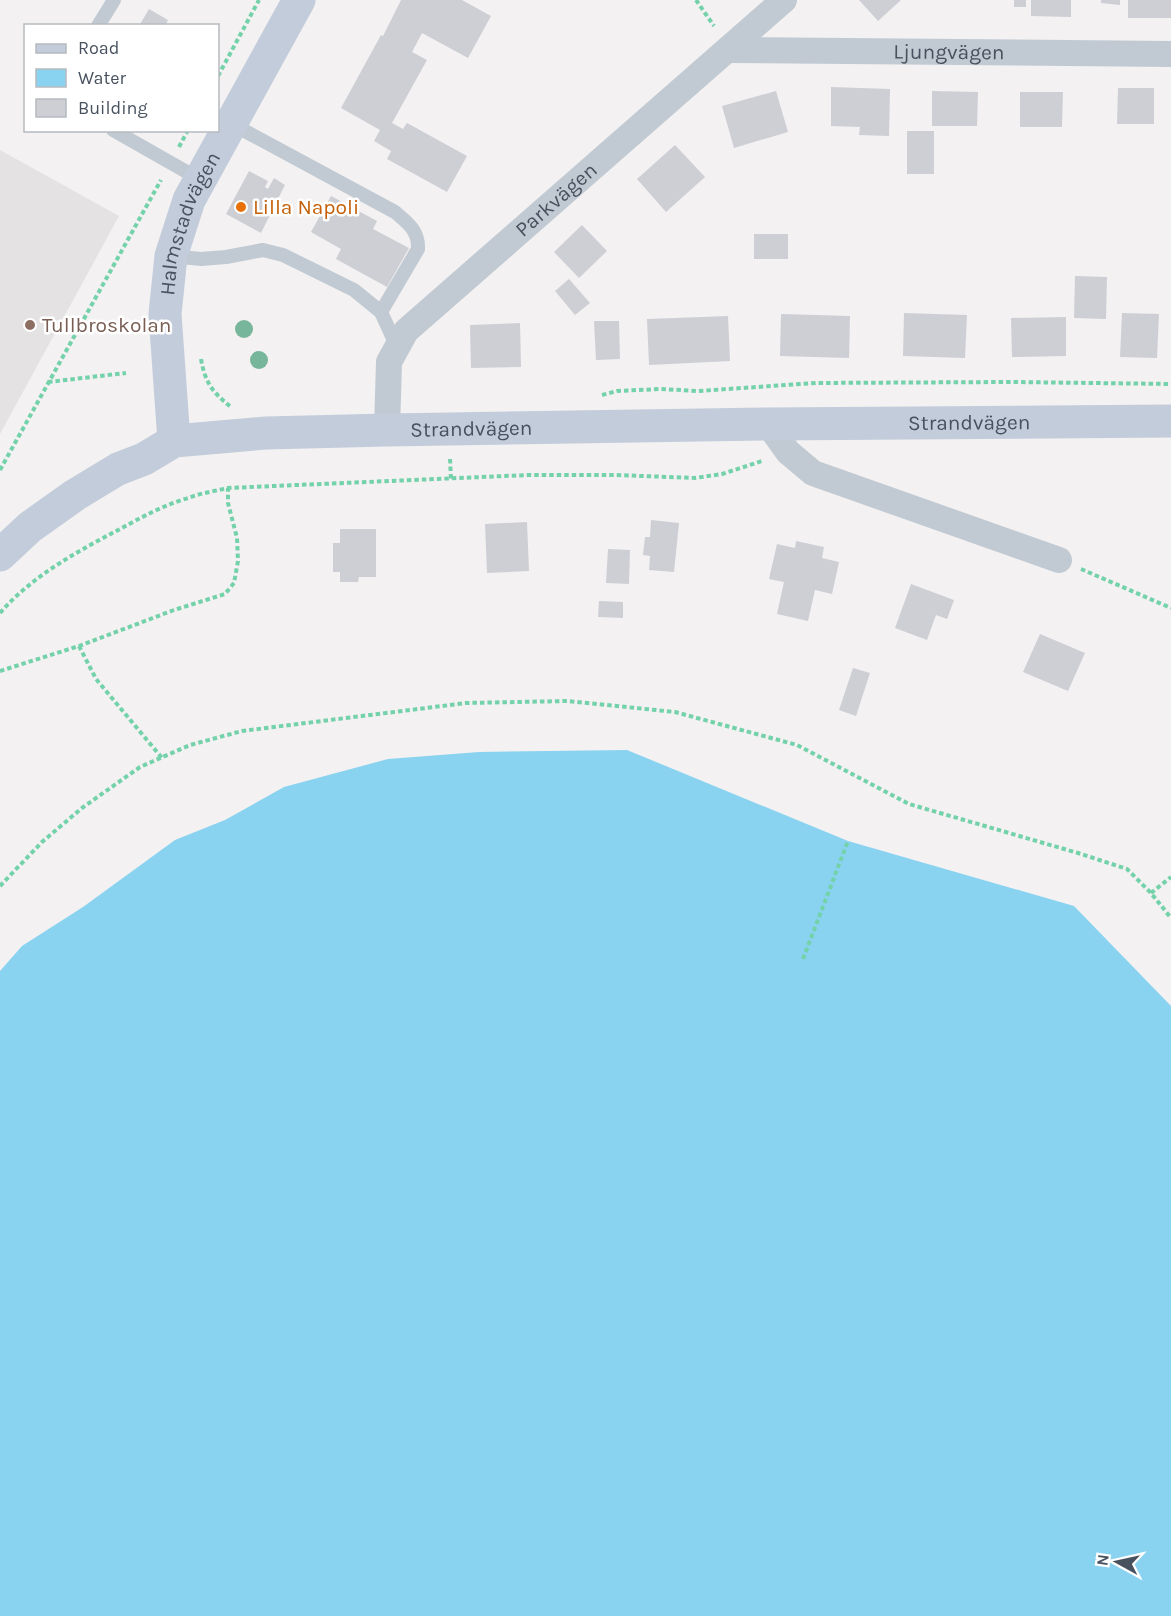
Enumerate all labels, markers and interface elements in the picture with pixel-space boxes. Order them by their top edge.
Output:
legend [24,24,219,132]
text: Road [78,37,119,59]
street label: Ljungvägen [893,39,1005,64]
text: Water [78,67,126,89]
text: Building [78,97,148,119]
street label: Halmstadvägen [155,147,225,296]
street label: Parkvägen [511,157,602,241]
place label: Lilla Napoli [253,195,359,219]
marker: Lilla Napoli [234,200,248,214]
place label: Tullbroskolan [42,313,172,337]
marker: Tullbroskolan [23,318,37,332]
street label: Strandvägen [908,410,1030,435]
street label: Strandvägen [410,416,533,442]
north arrow [1087,1532,1147,1592]
text: N [1092,1553,1113,1567]

